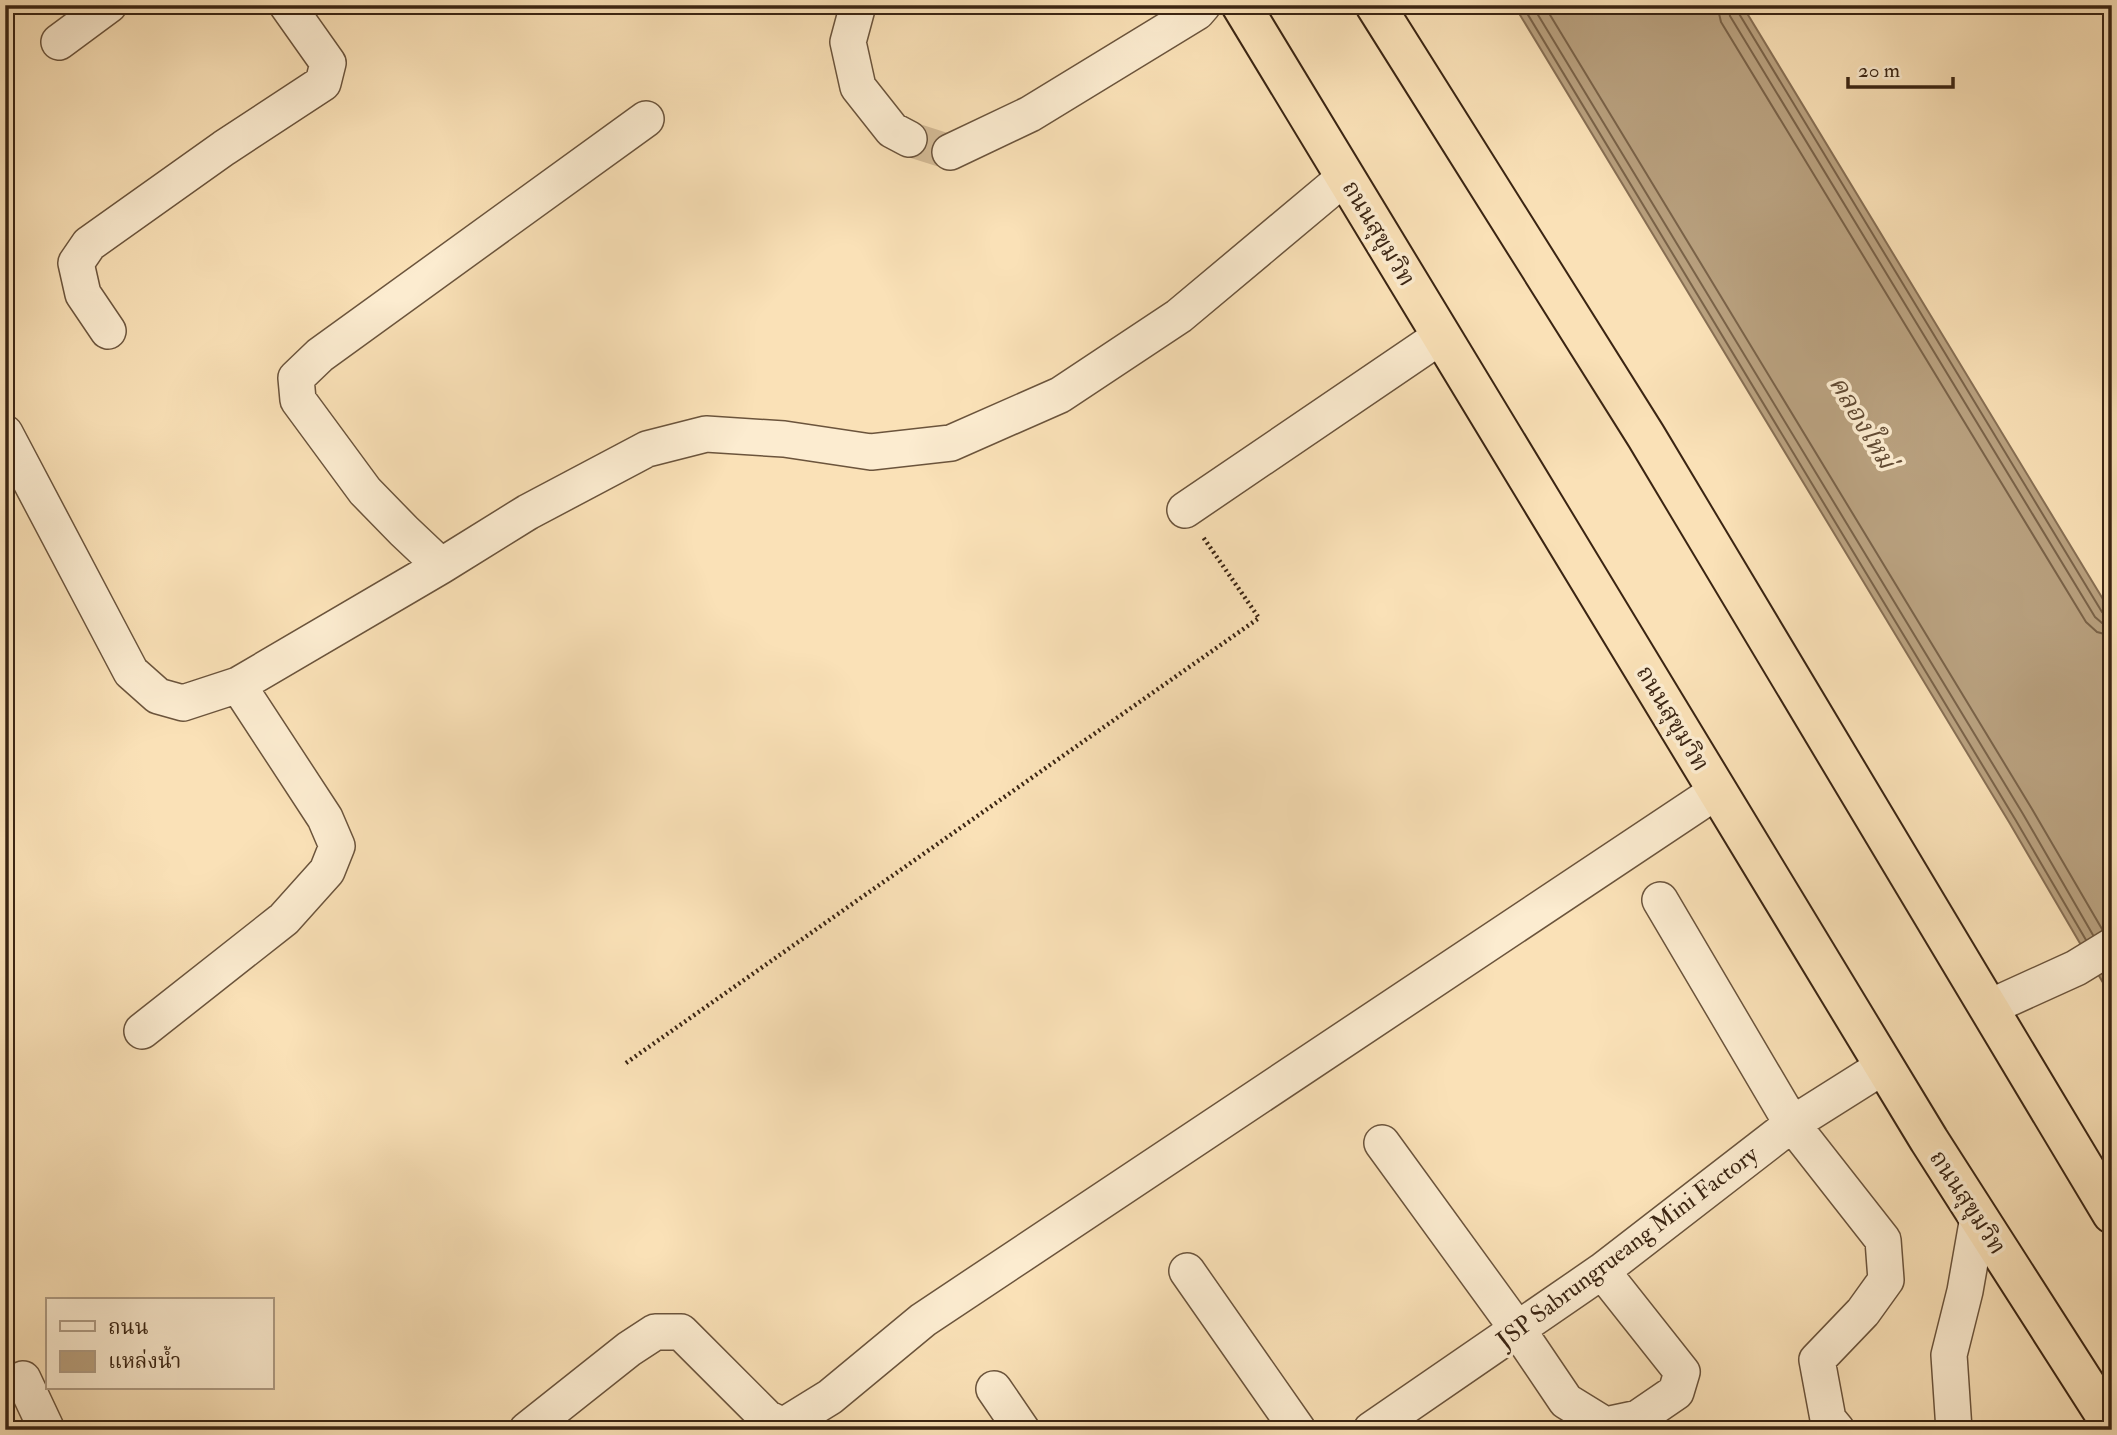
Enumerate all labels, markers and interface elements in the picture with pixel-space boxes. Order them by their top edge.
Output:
scale bar [1848,46,1952,90]
text: 20 m [1858,57,1900,84]
street label: ถนนสุขุมวิท [1335,175,1422,292]
water label: คลองใหม่ [1822,369,1907,478]
street label: ถนนสุขุมวิท [1629,660,1716,777]
street label: JSP Sabrungrueang Mini Factory [1490,1139,1764,1356]
street label: ถนนสุขุมวิท [1922,1144,2013,1260]
legend [46,1298,273,1390]
text: ถนน [108,1314,149,1341]
text: แหล่งน้ำ [108,1345,181,1375]

